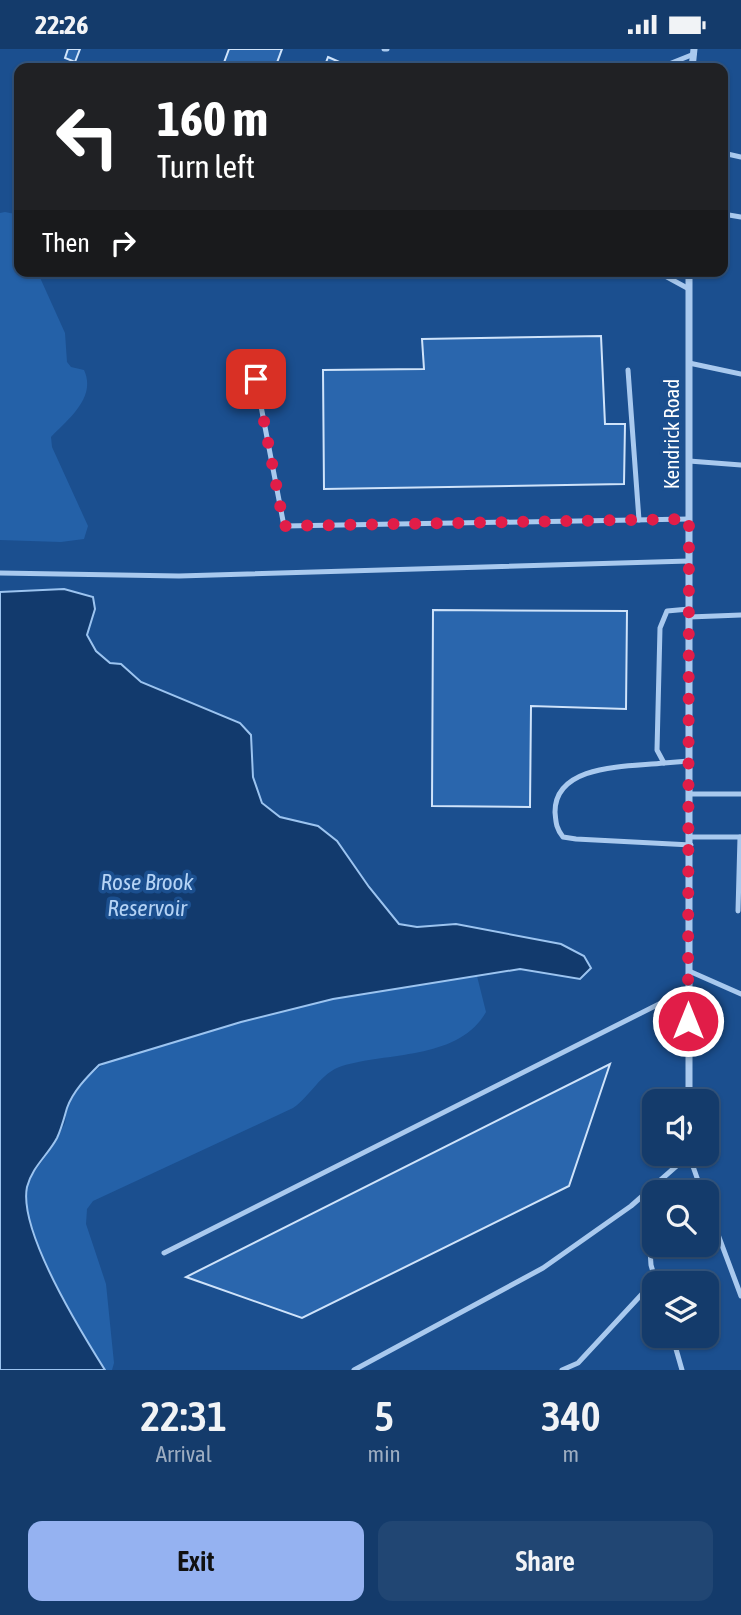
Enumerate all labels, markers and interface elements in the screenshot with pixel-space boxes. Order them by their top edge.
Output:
text: 22:26 [35,10,89,40]
text: 160 m [157,90,268,146]
icon: left [42,91,133,182]
text: Turn left [157,148,255,185]
icon: right [104,224,142,262]
text: Then [42,228,90,258]
pin [226,349,286,409]
icon: arrive [237,360,275,398]
street label: Kendrick Road [659,379,683,489]
water label: Rose Brook Reservoir [101,869,194,921]
position arrow [651,984,725,1058]
map controls [642,1089,719,1348]
button: sound [642,1089,719,1166]
button: search [642,1180,719,1257]
button: layers [642,1271,719,1348]
text: 22:31 [141,1392,227,1440]
text: 5 [374,1392,394,1440]
text: 340 [541,1392,600,1440]
text: Arrival [156,1441,212,1467]
text: min [368,1441,401,1467]
text: m [563,1441,579,1467]
button: Exit [28,1521,364,1601]
button: Share [378,1521,713,1601]

